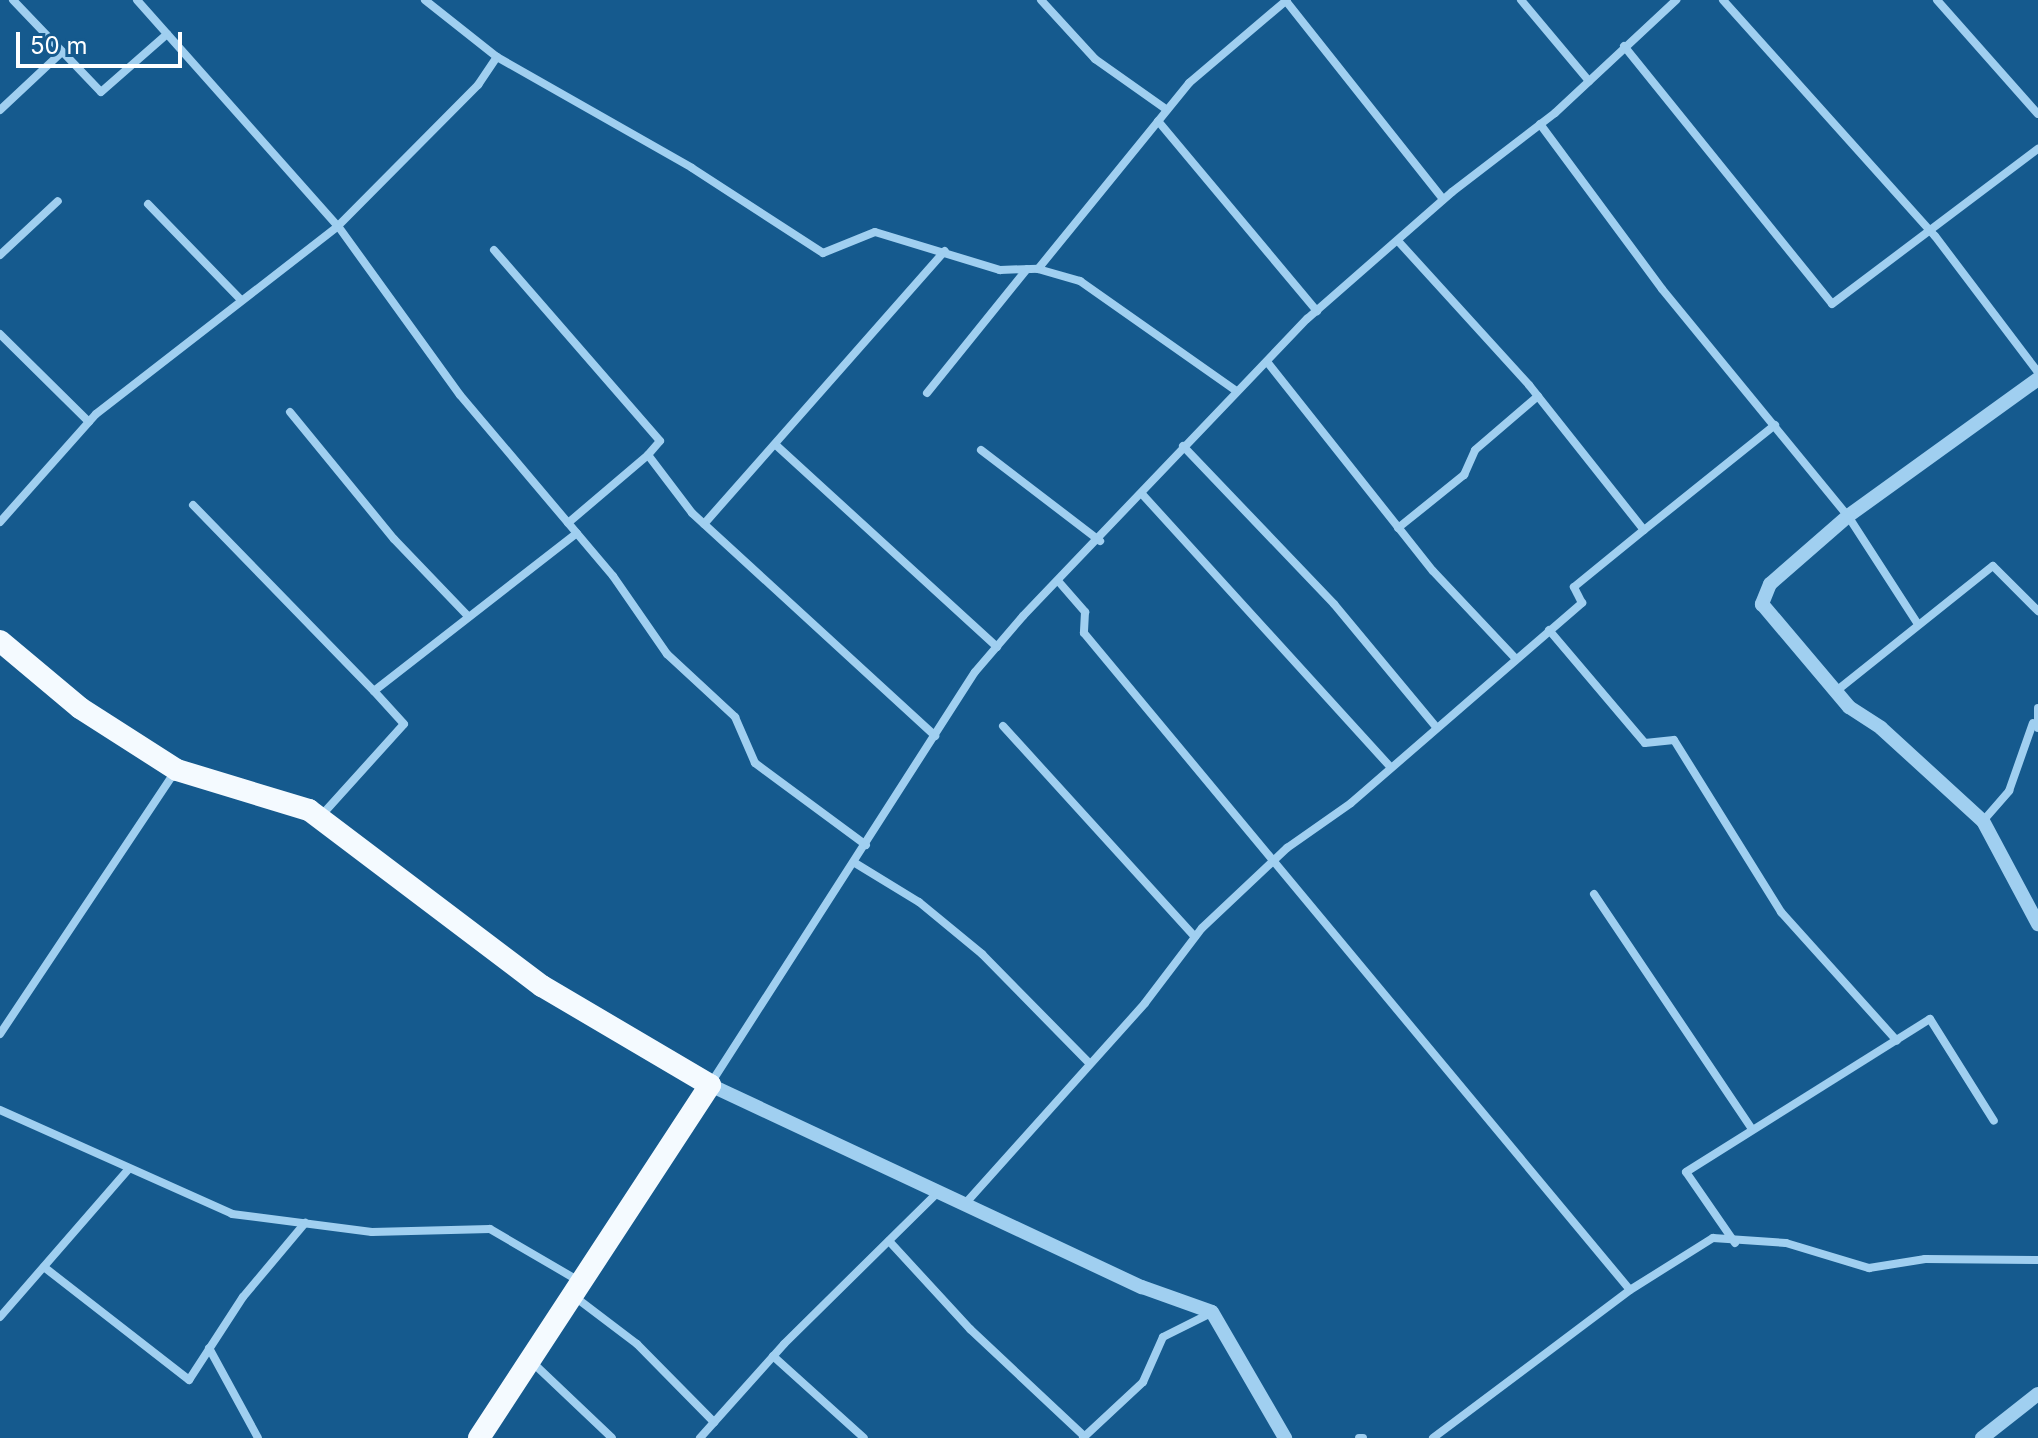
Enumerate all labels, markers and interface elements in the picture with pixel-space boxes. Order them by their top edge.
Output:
scale bar [20,16,186,66]
text: 50 m [30,31,88,60]

